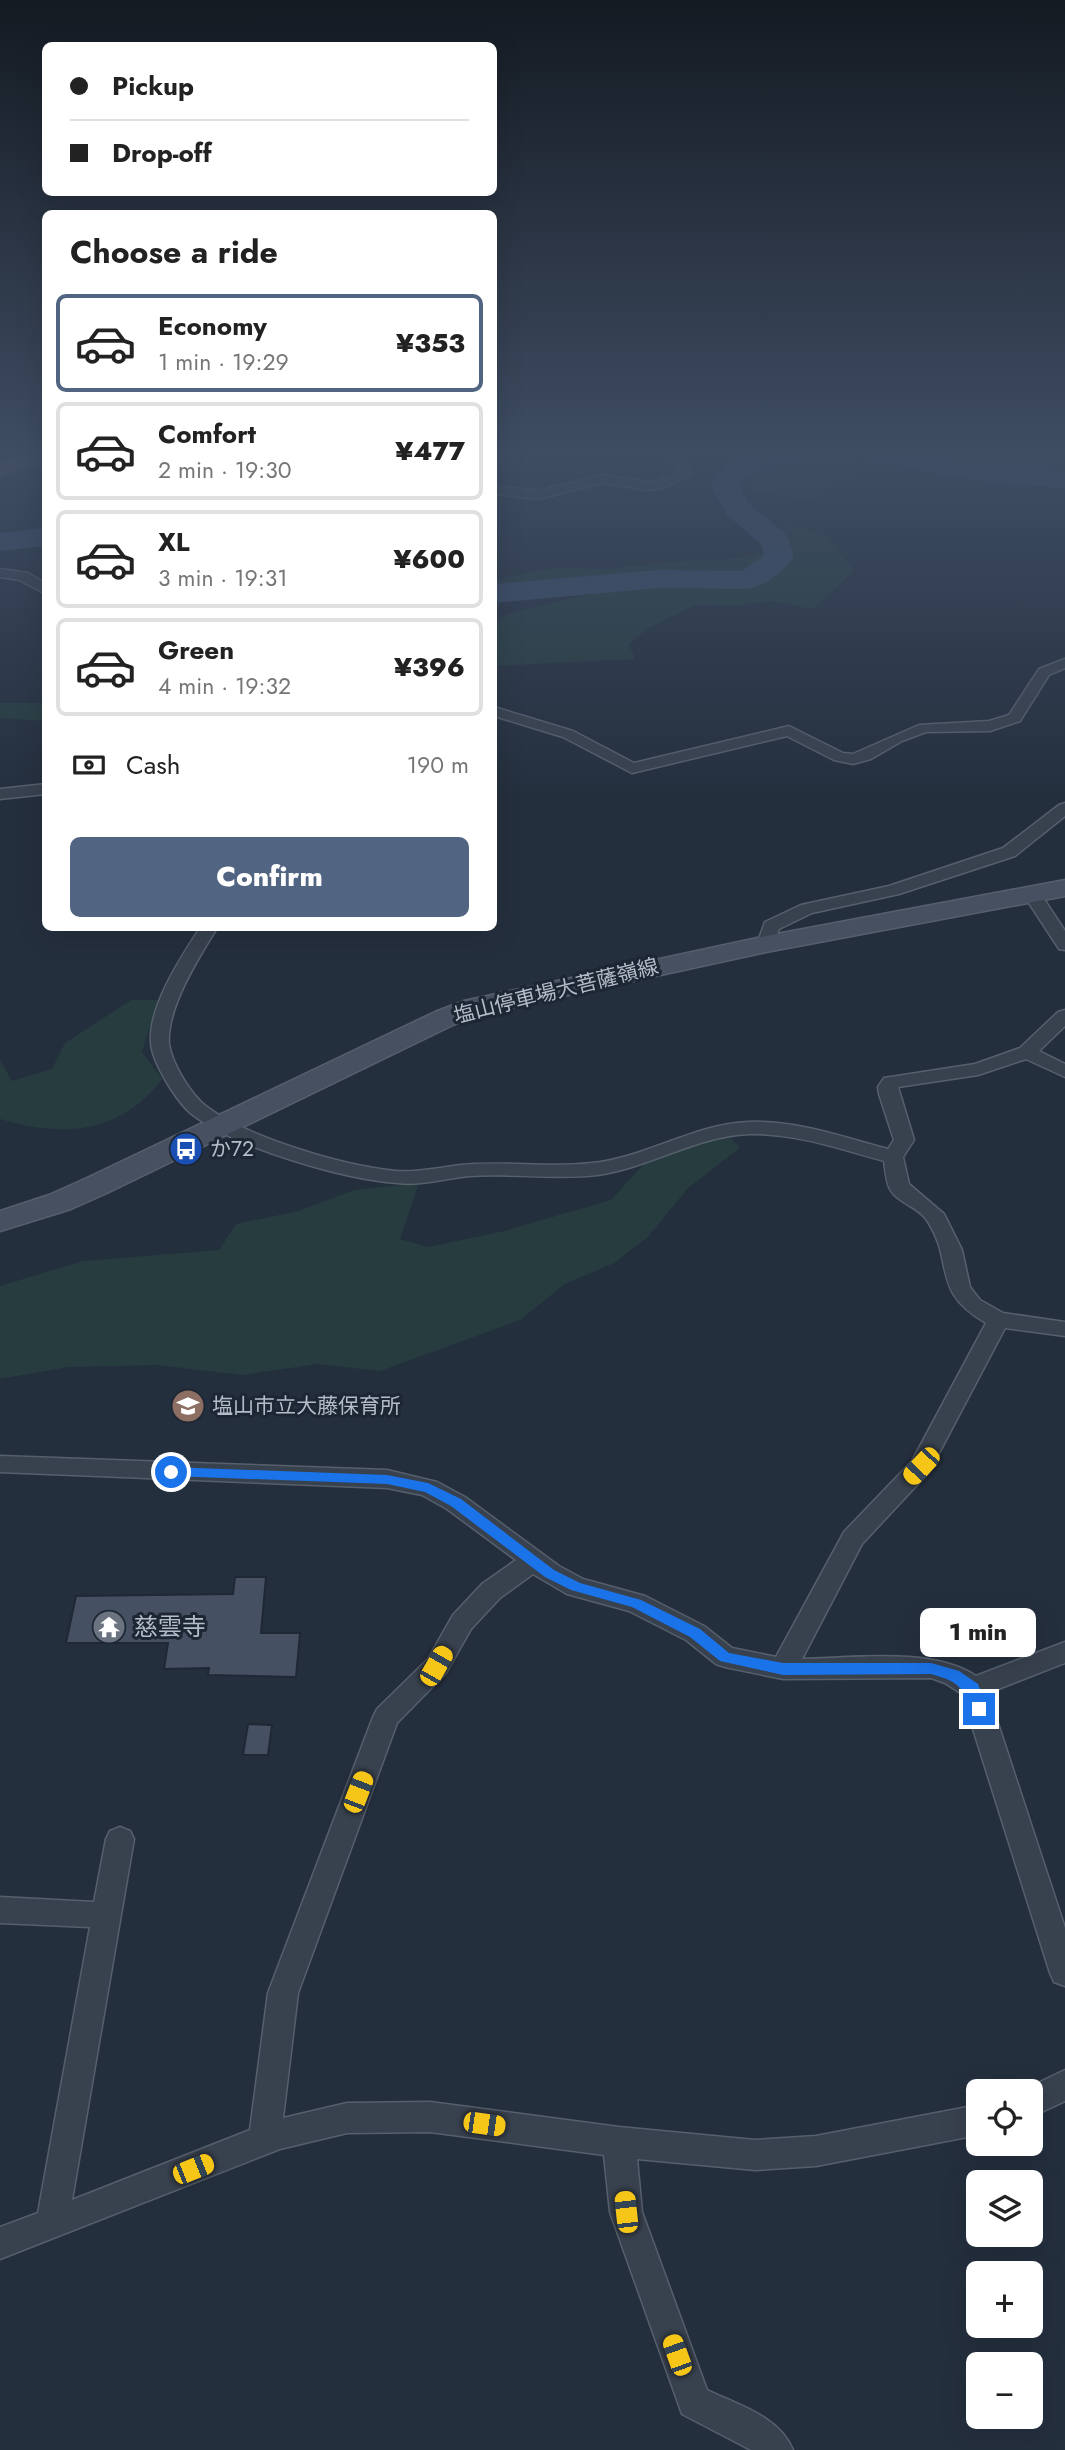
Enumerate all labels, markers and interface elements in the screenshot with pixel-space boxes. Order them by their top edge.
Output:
text: Pickup [112,67,194,105]
text: Drop-off [112,134,212,172]
text: Choose a ride [70,229,278,275]
text: Economy [158,307,267,345]
icon: car [74,312,137,375]
text: ¥353 [396,324,465,362]
text: 1 min · 19:29 [158,345,289,379]
text: Comfort [158,415,256,453]
icon: car [74,420,137,483]
text: ¥477 [395,432,465,470]
text: 2 min · 19:30 [158,453,292,487]
text: XL [158,523,190,561]
icon: car [74,528,137,591]
text: ¥600 [393,540,465,578]
text: 3 min · 19:31 [158,561,288,595]
text: Green [158,631,234,669]
icon: car [74,636,137,699]
text: ¥396 [394,648,465,686]
text: 4 min · 19:32 [158,669,291,703]
icon: cash [70,746,108,784]
text: Cash [126,746,180,784]
text: 190 m [407,748,469,782]
button: Confirm [70,837,469,917]
street label: 塩山停車場大菩薩嶺線 [450,951,662,1031]
bus stop icon: か72 [167,1130,205,1168]
place label: か72 [210,1134,254,1164]
school or university icon: 塩山市立大藤保育所 [169,1387,207,1425]
place label: 塩山市立大藤保育所 [212,1391,401,1421]
car [899,1443,944,1489]
route start [155,1456,187,1488]
temple icon: 慈雲寺 [90,1608,128,1646]
callout: 1 min [921,1608,1037,1656]
place label: 慈雲寺 [134,1609,206,1644]
text: 1 min [949,1615,1007,1649]
car [417,1643,456,1689]
route end [963,1693,995,1725]
car [341,1769,376,1815]
map controls [966,2079,1043,2429]
button: locate [966,2079,1043,2156]
car [462,2111,507,2137]
car [170,2151,217,2187]
button: layers [966,2170,1043,2247]
car [614,2190,639,2234]
button: + [966,2261,1043,2338]
car [660,2332,695,2378]
button: − [966,2352,1043,2429]

